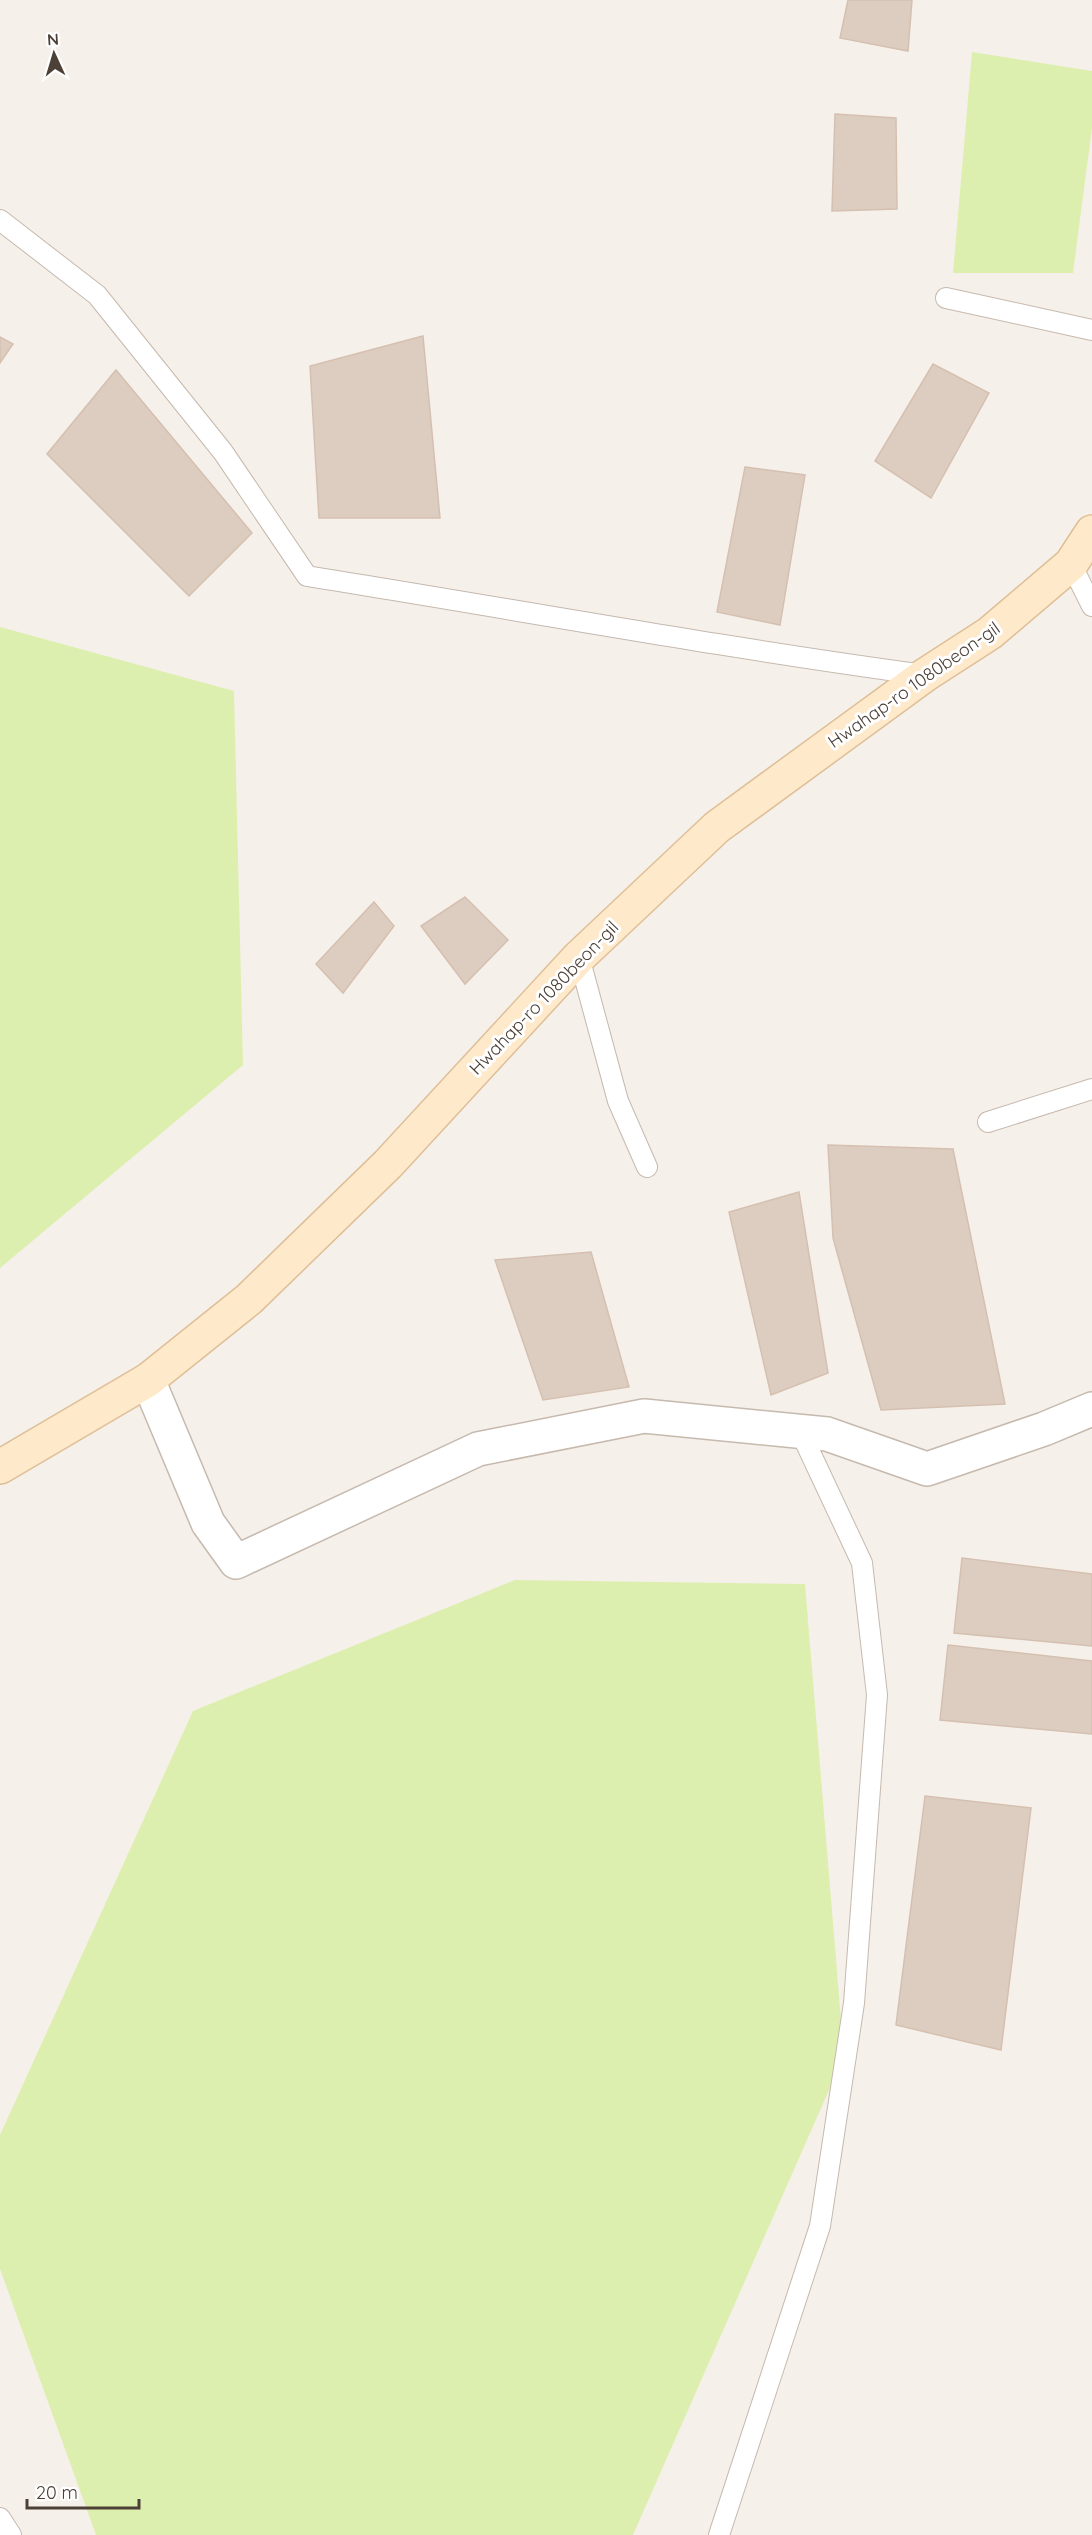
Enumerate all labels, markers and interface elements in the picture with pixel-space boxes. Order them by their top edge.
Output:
north arrow [24,24,84,84]
text: N [46,29,60,49]
street label: Hwahap-ro 1080beon-gil [823,616,1004,753]
street label: Hwahap-ro 1080beon-gil [464,916,623,1079]
scale bar [27,2472,140,2510]
text: 20 m [36,2481,78,2504]

